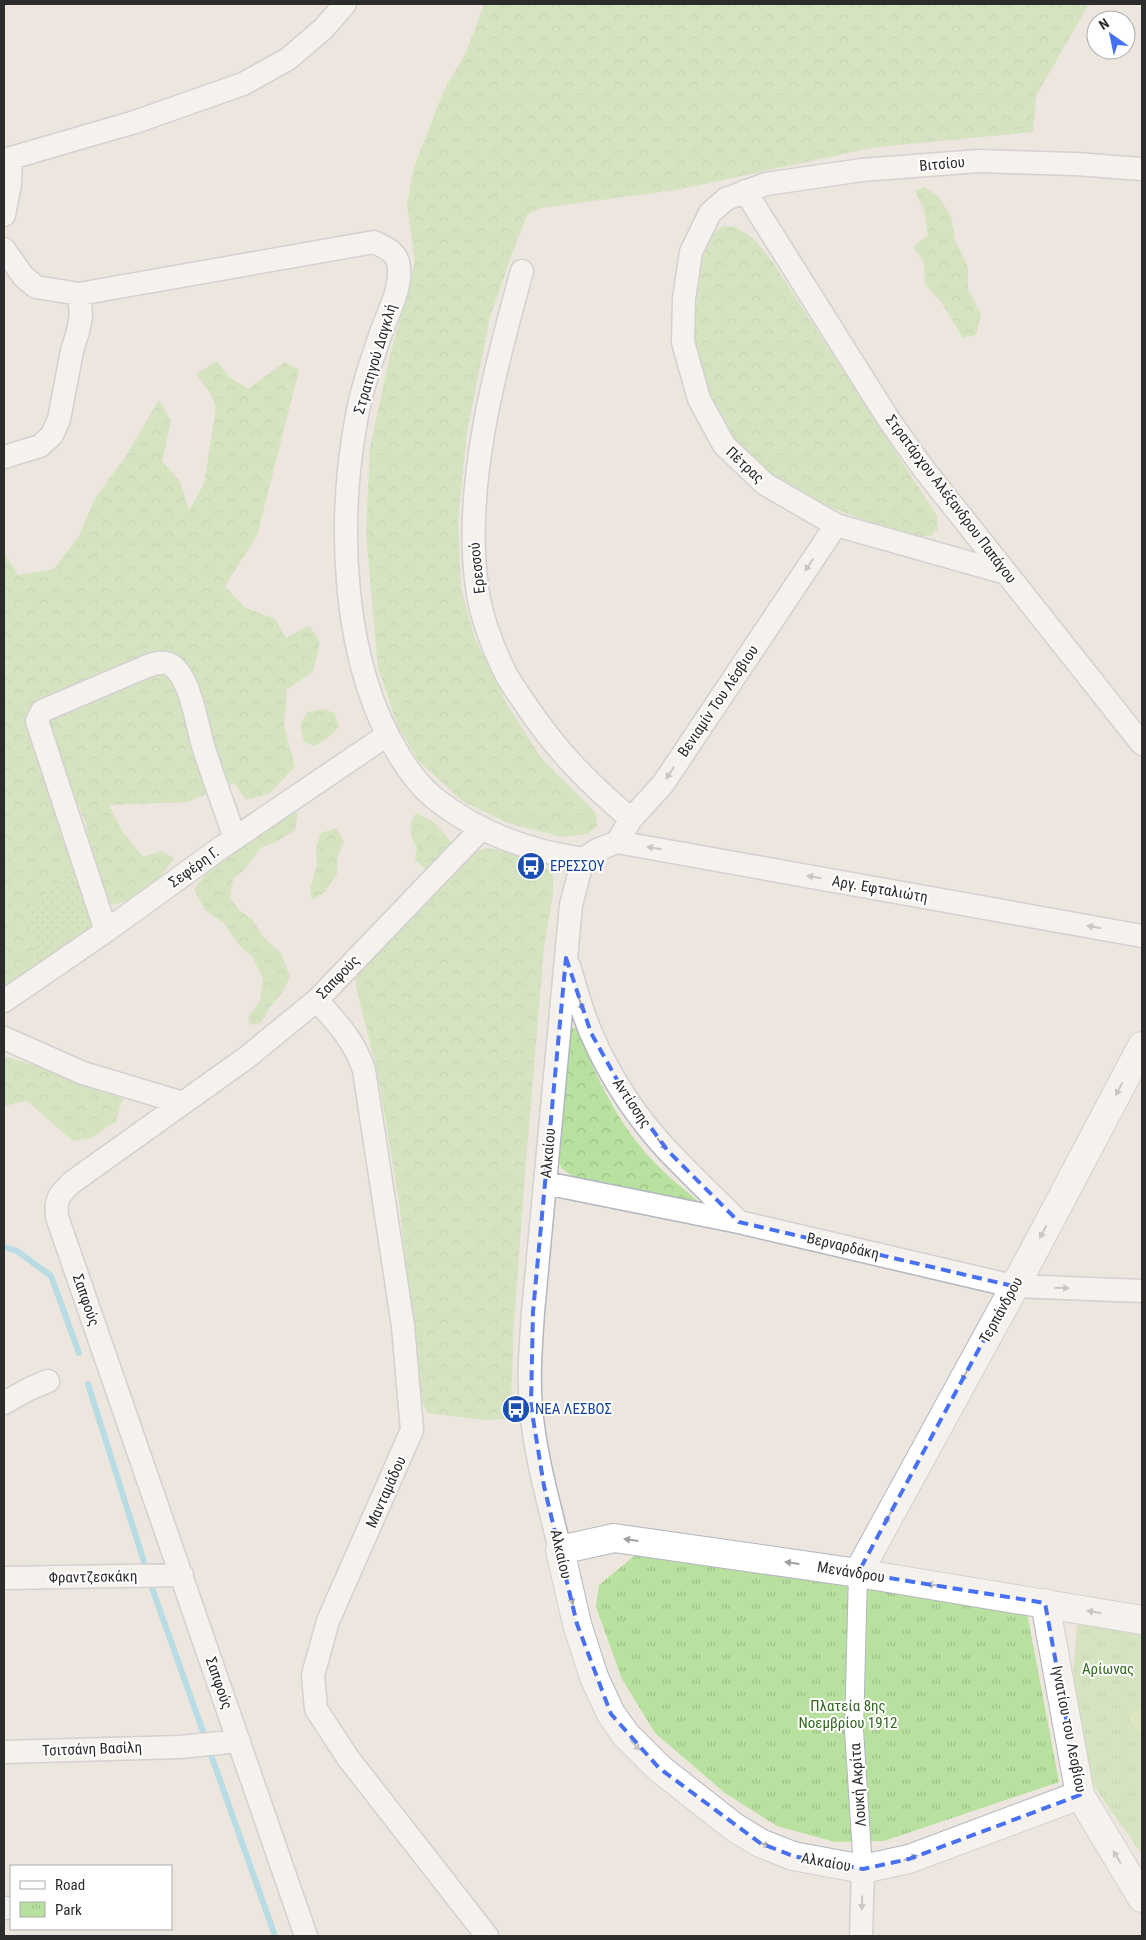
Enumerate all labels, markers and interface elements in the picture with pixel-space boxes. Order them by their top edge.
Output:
north arrow [1086,10,1136,60]
text: N [1096,15,1112,33]
street label: Βιτσίου [918,153,966,175]
street label: Στρατηγού Δαγκλή [350,302,400,416]
street label: Στρατάρχου Αλέξανδρου Παπάγου [882,411,1020,587]
street label: Πέτρας [722,443,768,487]
street label: Ερεσσού [465,541,489,595]
one-way arrow [804,559,814,572]
street label: Βενιαμίν Του Λέσβιου [674,642,762,760]
one-way arrow [665,766,675,780]
street label: Σεφέρη Γ. [165,843,223,891]
one-way arrow [645,844,661,852]
bus stop icon: ΕΡΕΣΣΟΥ [516,851,546,881]
place label: ΕΡΕΣΣΟΥ [550,857,605,875]
one-way arrow [805,872,821,880]
street label: Αργ. Εφταλιώτη [831,872,929,906]
one-way arrow [1086,923,1102,931]
street label: Σαπφούς [313,951,363,1003]
one-way arrow [578,997,586,1012]
street label: Αντίσσης [609,1075,655,1131]
one-way arrow [1115,1082,1124,1095]
street label: Αλκαίου [537,1127,559,1179]
one-way arrow [656,1138,667,1150]
one-way arrow [1039,1225,1047,1240]
street label: Βερναρδάκη [805,1229,881,1263]
street label: Σαπφούς [69,1272,103,1328]
street label: Τερπάνδρου [976,1274,1026,1346]
one-way arrow [1054,1284,1070,1292]
one-way arrow [961,1367,969,1382]
bus stop icon: ΝΕΑ ΛΕΣΒΟΣ [501,1394,531,1424]
place label: ΝΕΑ ΛΕΣΒΟΣ [535,1400,612,1418]
street label: Μανταμάδου [362,1453,410,1531]
one-way arrow [884,1510,892,1525]
street label: Αλκαίου [547,1528,575,1580]
one-way arrow [623,1536,639,1544]
street label: Μενάνδρου [816,1558,886,1586]
one-way arrow [784,1559,800,1567]
street label: Φραντζεσκάκη [49,1567,137,1587]
one-way arrow [925,1581,941,1589]
one-way arrow [567,1591,575,1606]
one-way arrow [1086,1607,1102,1615]
street label: Σαπφούς [202,1655,236,1711]
park label: Αρίωνας [1082,1660,1134,1678]
street label: Ιγνατίου του Λεσβίου [1048,1664,1090,1794]
park label: Πλατεία 8ης Νοεμβρίου 1912 [799,1697,897,1732]
street label: Τσιτσάνη Βασίλη [42,1738,142,1760]
one-way arrow [629,1739,641,1751]
street label: Λουκή Ακρίτα [846,1742,870,1827]
one-way arrow [756,1840,771,1848]
street label: Αλκαίου [800,1849,852,1875]
one-way arrow [1112,1850,1121,1863]
one-way arrow [903,1853,918,1861]
legend [10,1865,172,1930]
text: Road [55,1876,85,1894]
one-way arrow [858,1895,866,1911]
text: Park [55,1901,82,1919]

